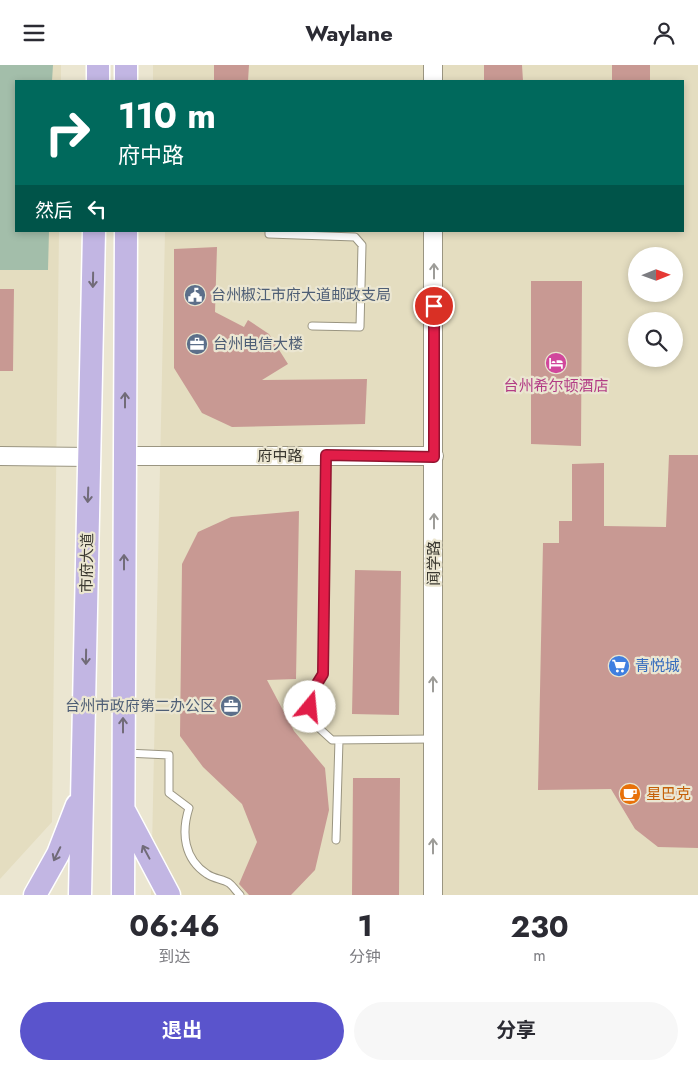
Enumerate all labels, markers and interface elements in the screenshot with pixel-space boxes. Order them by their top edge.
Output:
text: Waylane [305,17,393,49]
icon: menu [20,19,48,47]
icon: person [650,19,678,47]
text: 110 m [118,91,216,141]
icon: right [35,100,100,165]
text: 府中路 [118,139,184,171]
icon: left [83,195,111,223]
text: 然后 [35,197,73,224]
north arrow [628,247,682,303]
map controls [628,247,683,367]
one-way arrow [429,264,439,280]
one-way arrow [88,272,98,288]
public building icon: 台州椒江市府大道邮政支局 [183,283,207,307]
place label: 台州椒江市府大道邮政支局 [211,284,391,306]
pin [413,285,455,327]
icon: arrive [420,292,448,320]
button: search [628,312,683,367]
office icon: 台州电信大楼 [185,332,209,356]
place label: 台州电信大楼 [213,333,303,355]
hotel icon: 台州希尔顿酒店 [544,351,568,375]
place label: 台州希尔顿酒店 [503,375,609,397]
one-way arrow [120,392,130,408]
street label: 府中路 [257,445,303,467]
one-way arrow [84,487,93,503]
one-way arrow [429,514,439,530]
street label: 市府大道 [75,533,99,593]
street label: 闻学路 [423,540,445,586]
one-way arrow [119,554,129,570]
one-way arrow [81,649,91,665]
supermarket icon: 青悦城 [607,654,631,678]
place label: 青悦城 [635,655,680,677]
one-way arrow [428,676,438,692]
position arrow [283,680,335,732]
office icon: 台州市政府第二办公区 [219,694,243,718]
place label: 台州市政府第二办公区 [65,695,215,717]
one-way arrow [118,717,128,733]
cafe icon: 星巴克 [618,782,642,806]
place label: 星巴克 [646,783,691,805]
one-way arrow [428,839,438,855]
one-way arrow [141,845,150,860]
one-way arrow [52,846,61,861]
text: 06:46 [129,904,220,947]
text: 1 [358,904,373,947]
text: 230 [511,905,569,948]
text: m [533,944,546,967]
text: 到达 [159,945,191,968]
text: 分钟 [349,945,381,968]
button: 退出 [20,1002,344,1060]
button: 分享 [354,1002,678,1060]

